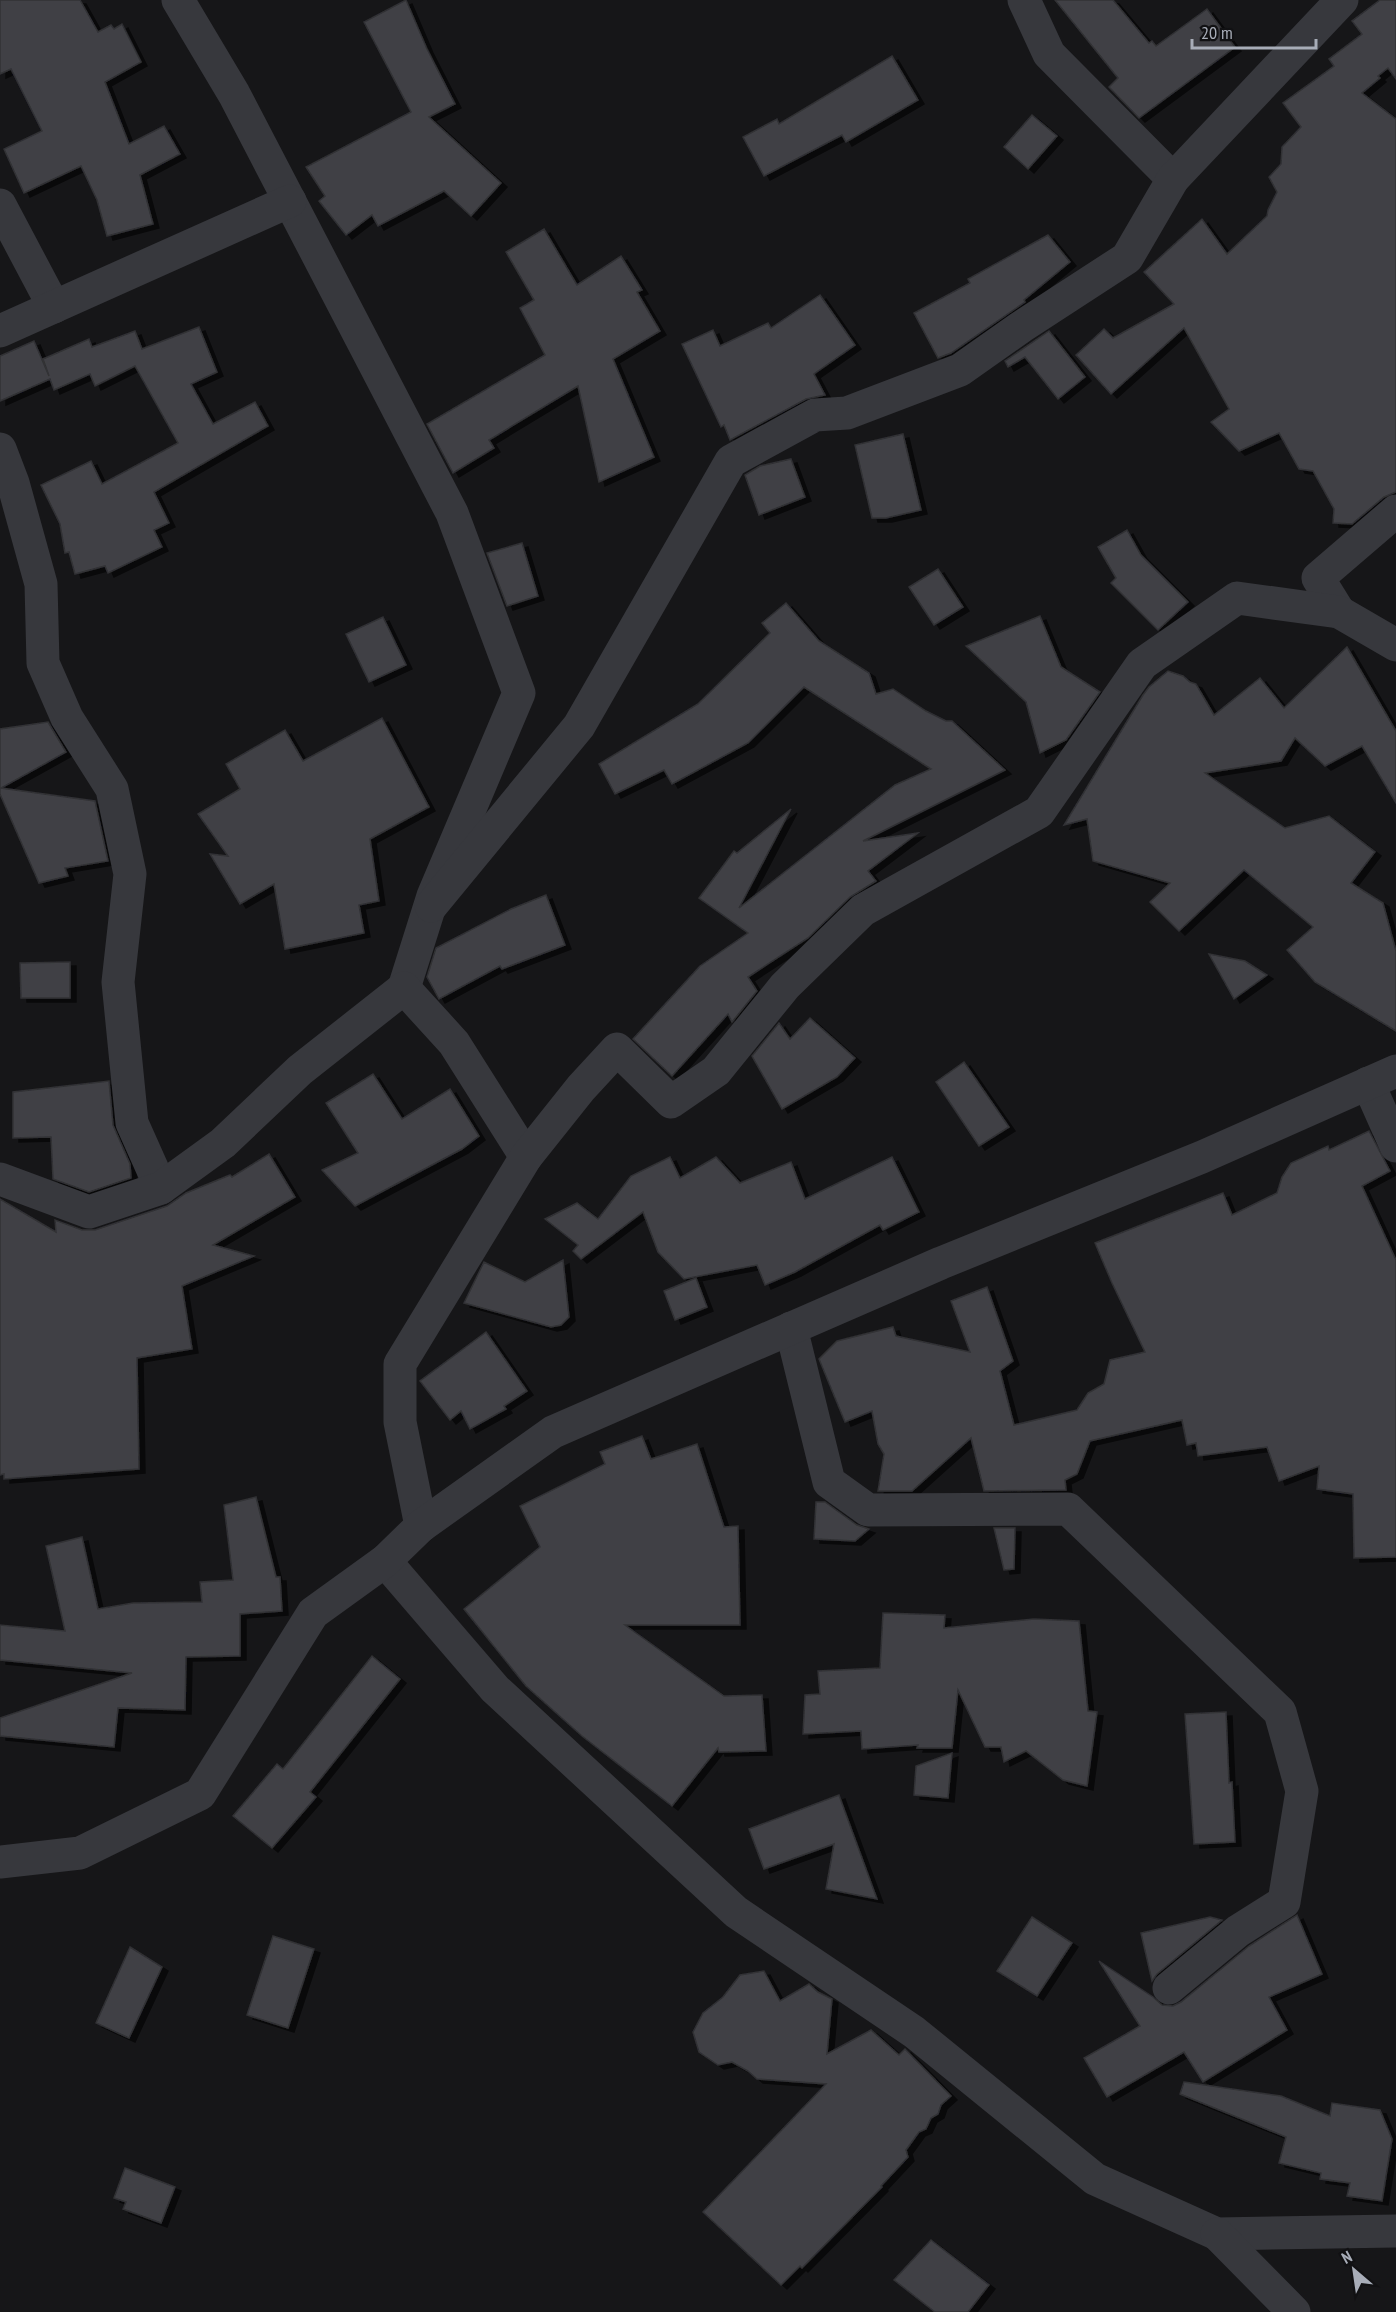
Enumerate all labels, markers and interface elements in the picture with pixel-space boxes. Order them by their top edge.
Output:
scale bar [1192,12,1316,50]
text: 20 m [1201,21,1233,44]
north arrow [1324,2240,1384,2300]
text: N [1338,2246,1355,2268]

